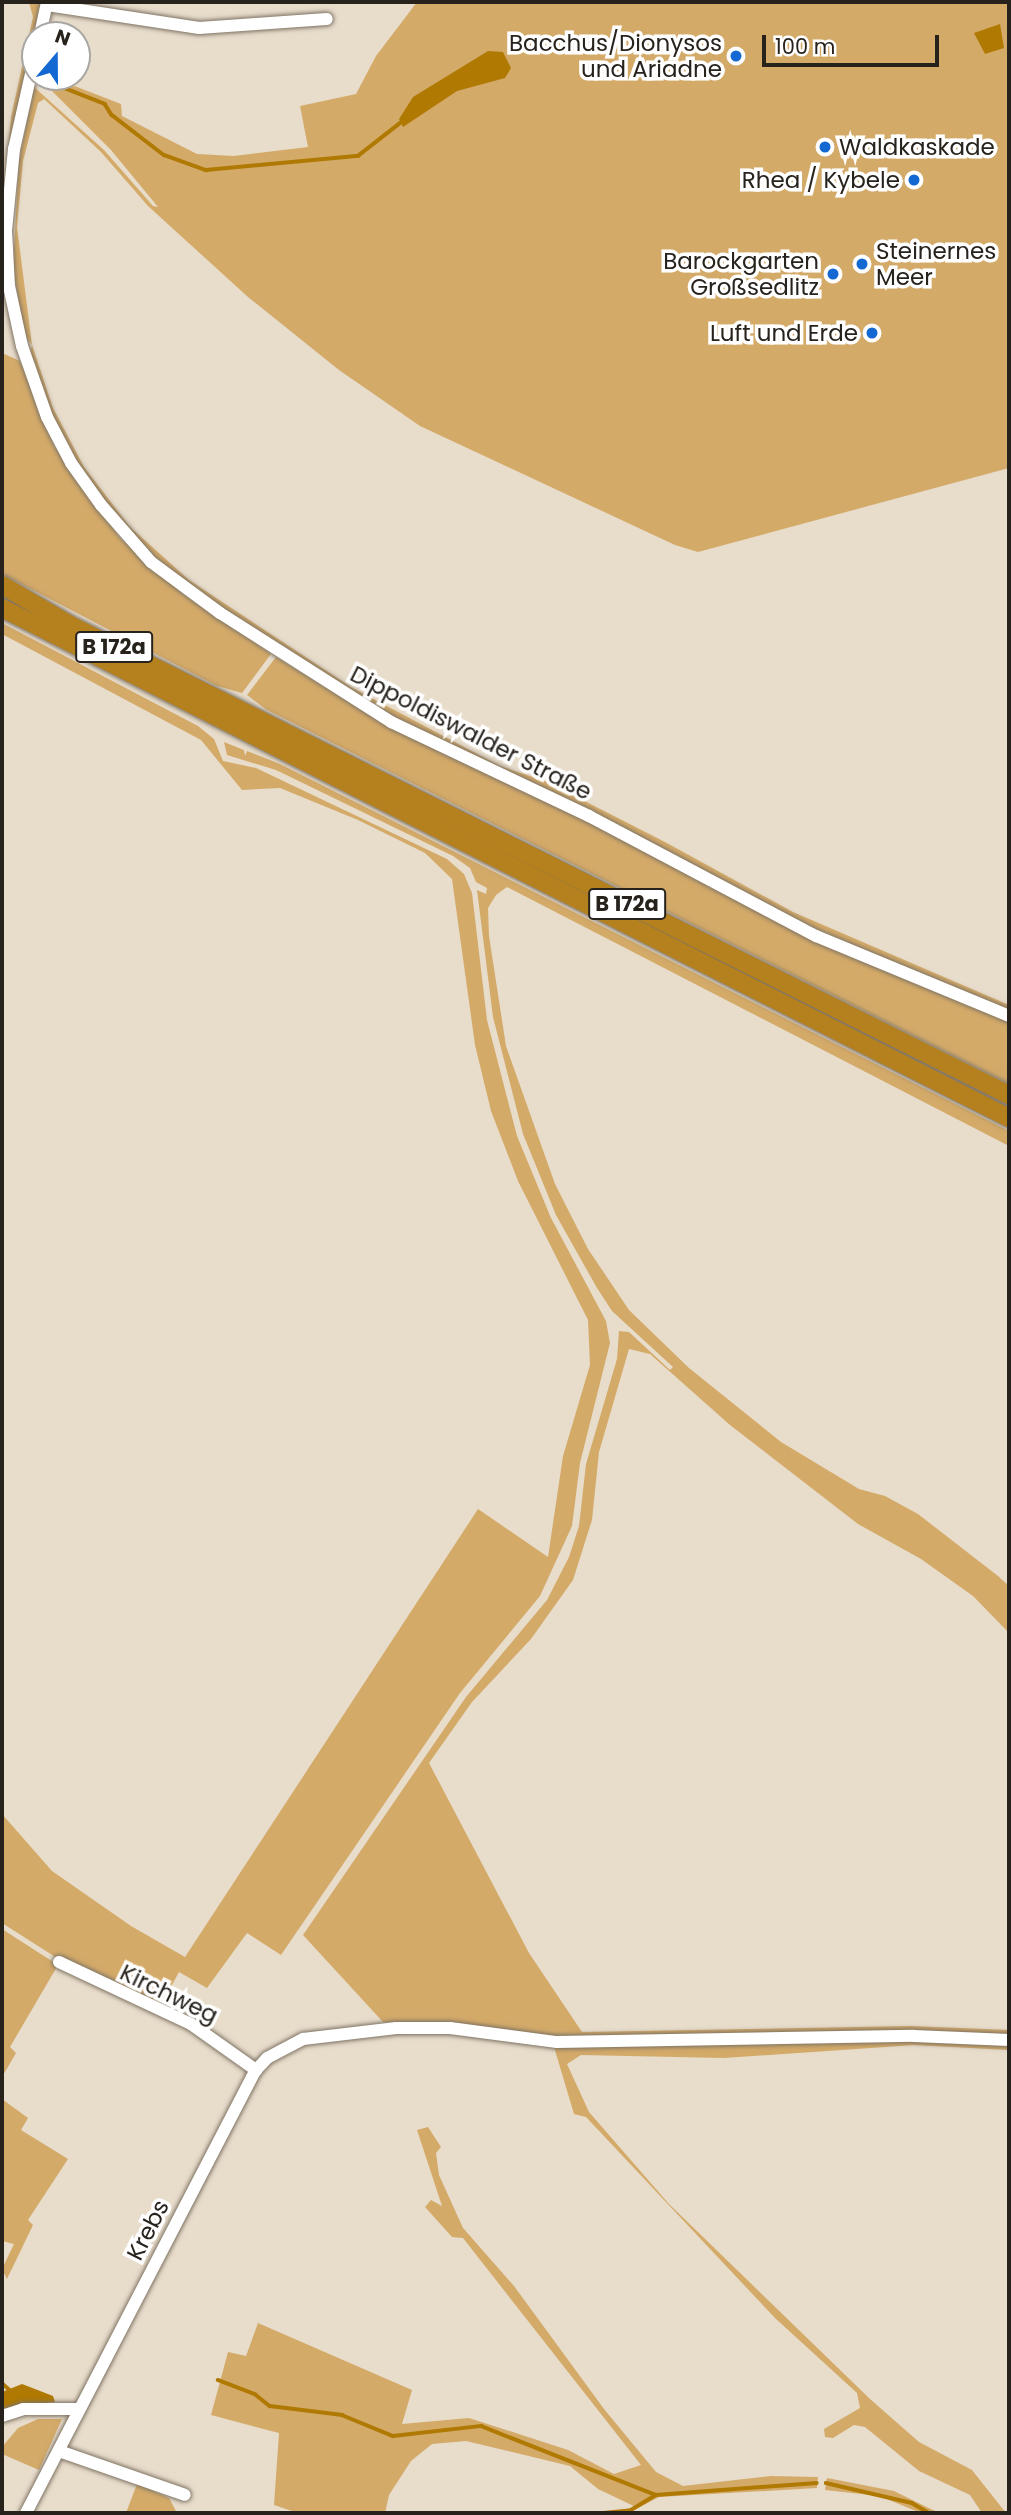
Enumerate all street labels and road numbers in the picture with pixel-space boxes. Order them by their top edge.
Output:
road number: B 172a [74,630,154,664]
street label: Dippoldiswalder Straße [346,660,596,806]
road number: B 172a [587,886,667,922]
street label: Kirchweg [116,1959,222,2029]
street label: Krebs [121,2195,175,2265]

